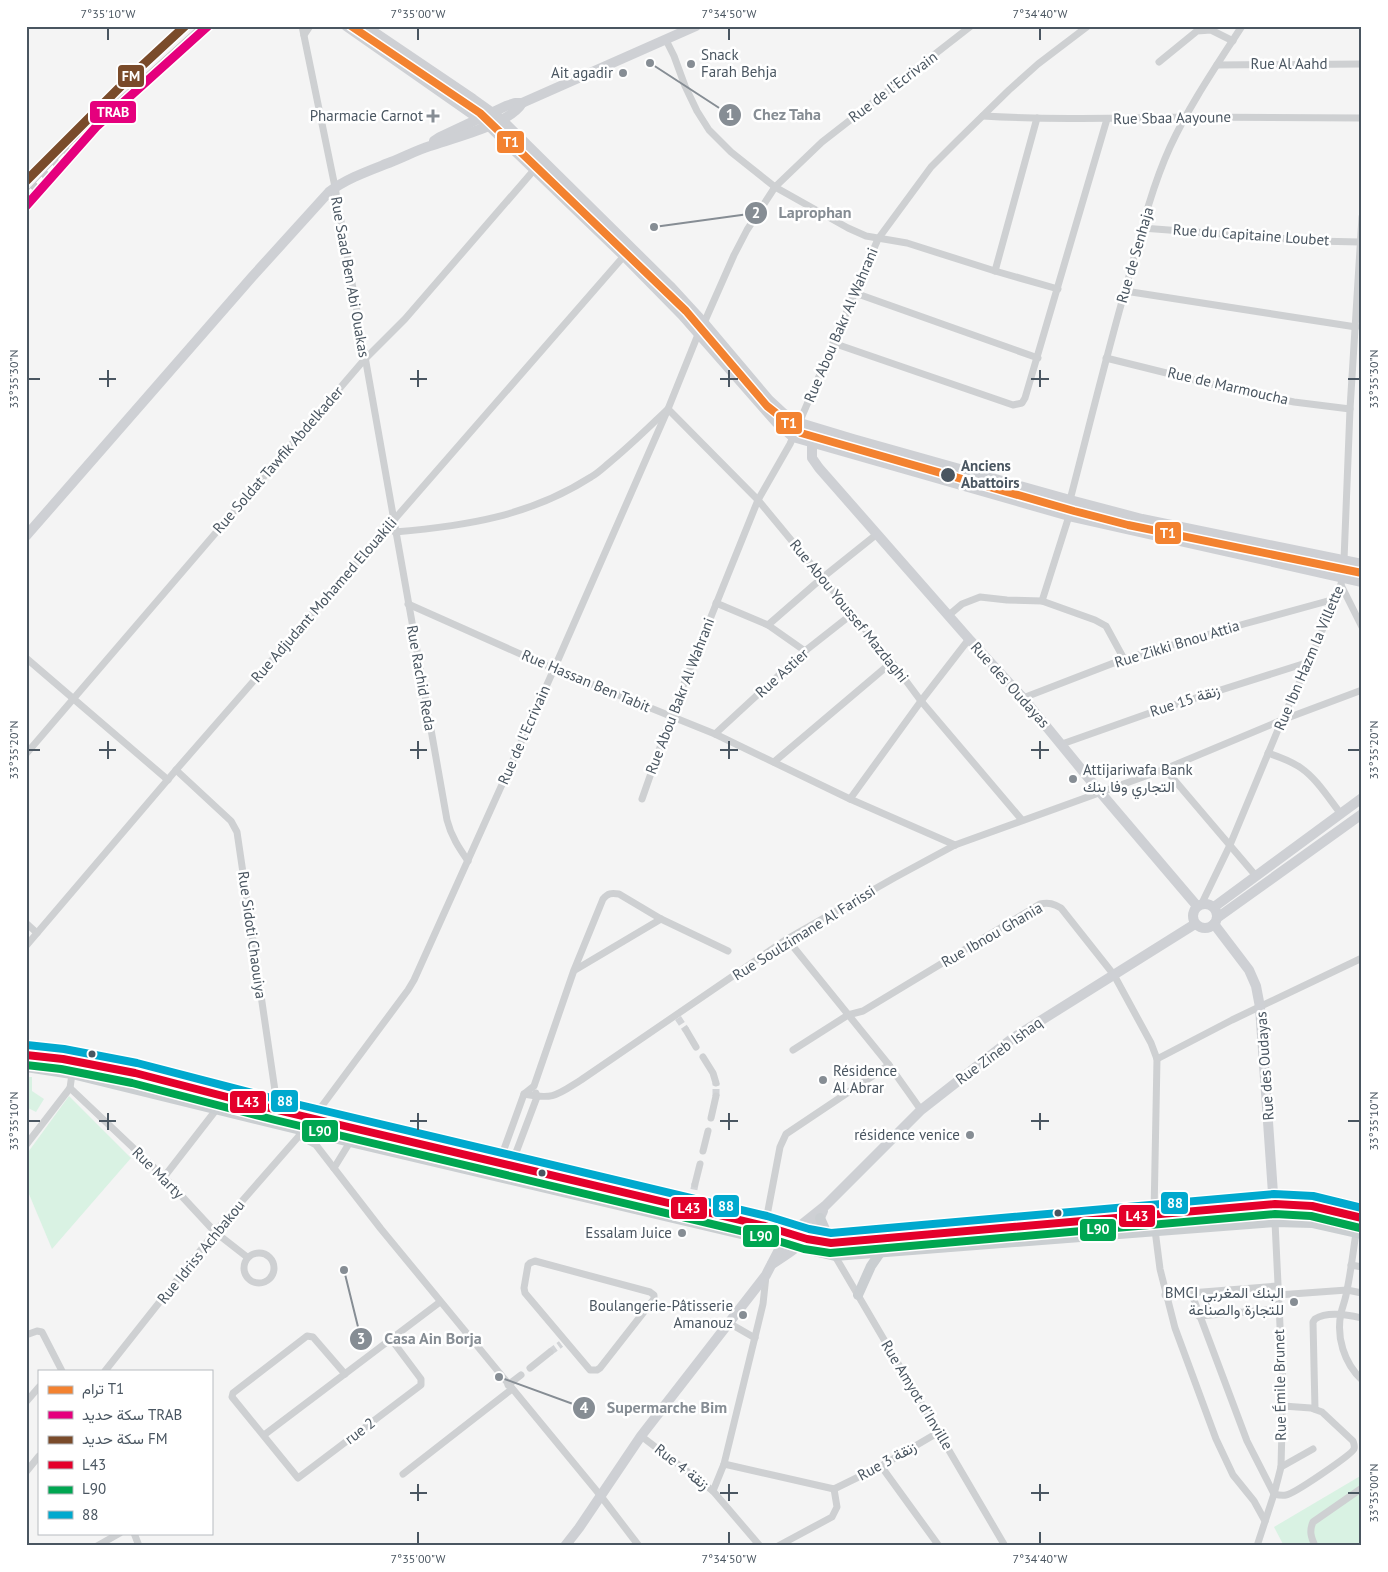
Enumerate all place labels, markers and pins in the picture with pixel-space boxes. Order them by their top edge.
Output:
place label: Snack Farah Behja [701,45,777,81]
marker: Snack Farah Behja [685,58,697,70]
place label: Ait agadir [551,63,613,82]
marker: Ait agadir [617,67,629,79]
callout: Chez Taha [717,99,831,130]
place label: Pharmacie Carnot [310,106,423,125]
marker: Pharmacie Carnot [427,110,439,122]
callout: Laprophan [744,197,862,228]
place label: Anciens Abattoirs [961,456,1020,492]
marker: Anciens Abattoirs [939,466,957,484]
place label: Attijariwafa Bank التجاري وفا بنك [1083,760,1193,800]
marker: Attijariwafa Bank التجاري وفا بنك [1067,773,1079,785]
unlabelled marker [87,1049,97,1059]
place label: Résidence Al Abrar [833,1061,897,1097]
marker: Résidence Al Abrar [817,1074,829,1086]
place label: résidence venice [854,1125,960,1144]
marker: résidence venice [964,1129,976,1141]
unlabelled marker [537,1168,547,1178]
unlabelled marker [1053,1208,1063,1218]
place label: Essalam Juice [585,1223,672,1242]
marker: Essalam Juice [676,1227,688,1239]
place label: BMCI البنك المغربي للتجارة والصناعة [1165,1283,1284,1319]
place label: Boulangerie-Pâtisserie Amanouz [589,1296,733,1332]
marker: BMCI البنك المغربي للتجارة والصناعة [1288,1296,1300,1308]
marker: Boulangerie-Pâtisserie Amanouz [737,1309,749,1321]
callout: Casa Ain Borja [349,1323,492,1354]
callout: Supermarche Bim [572,1392,737,1423]

